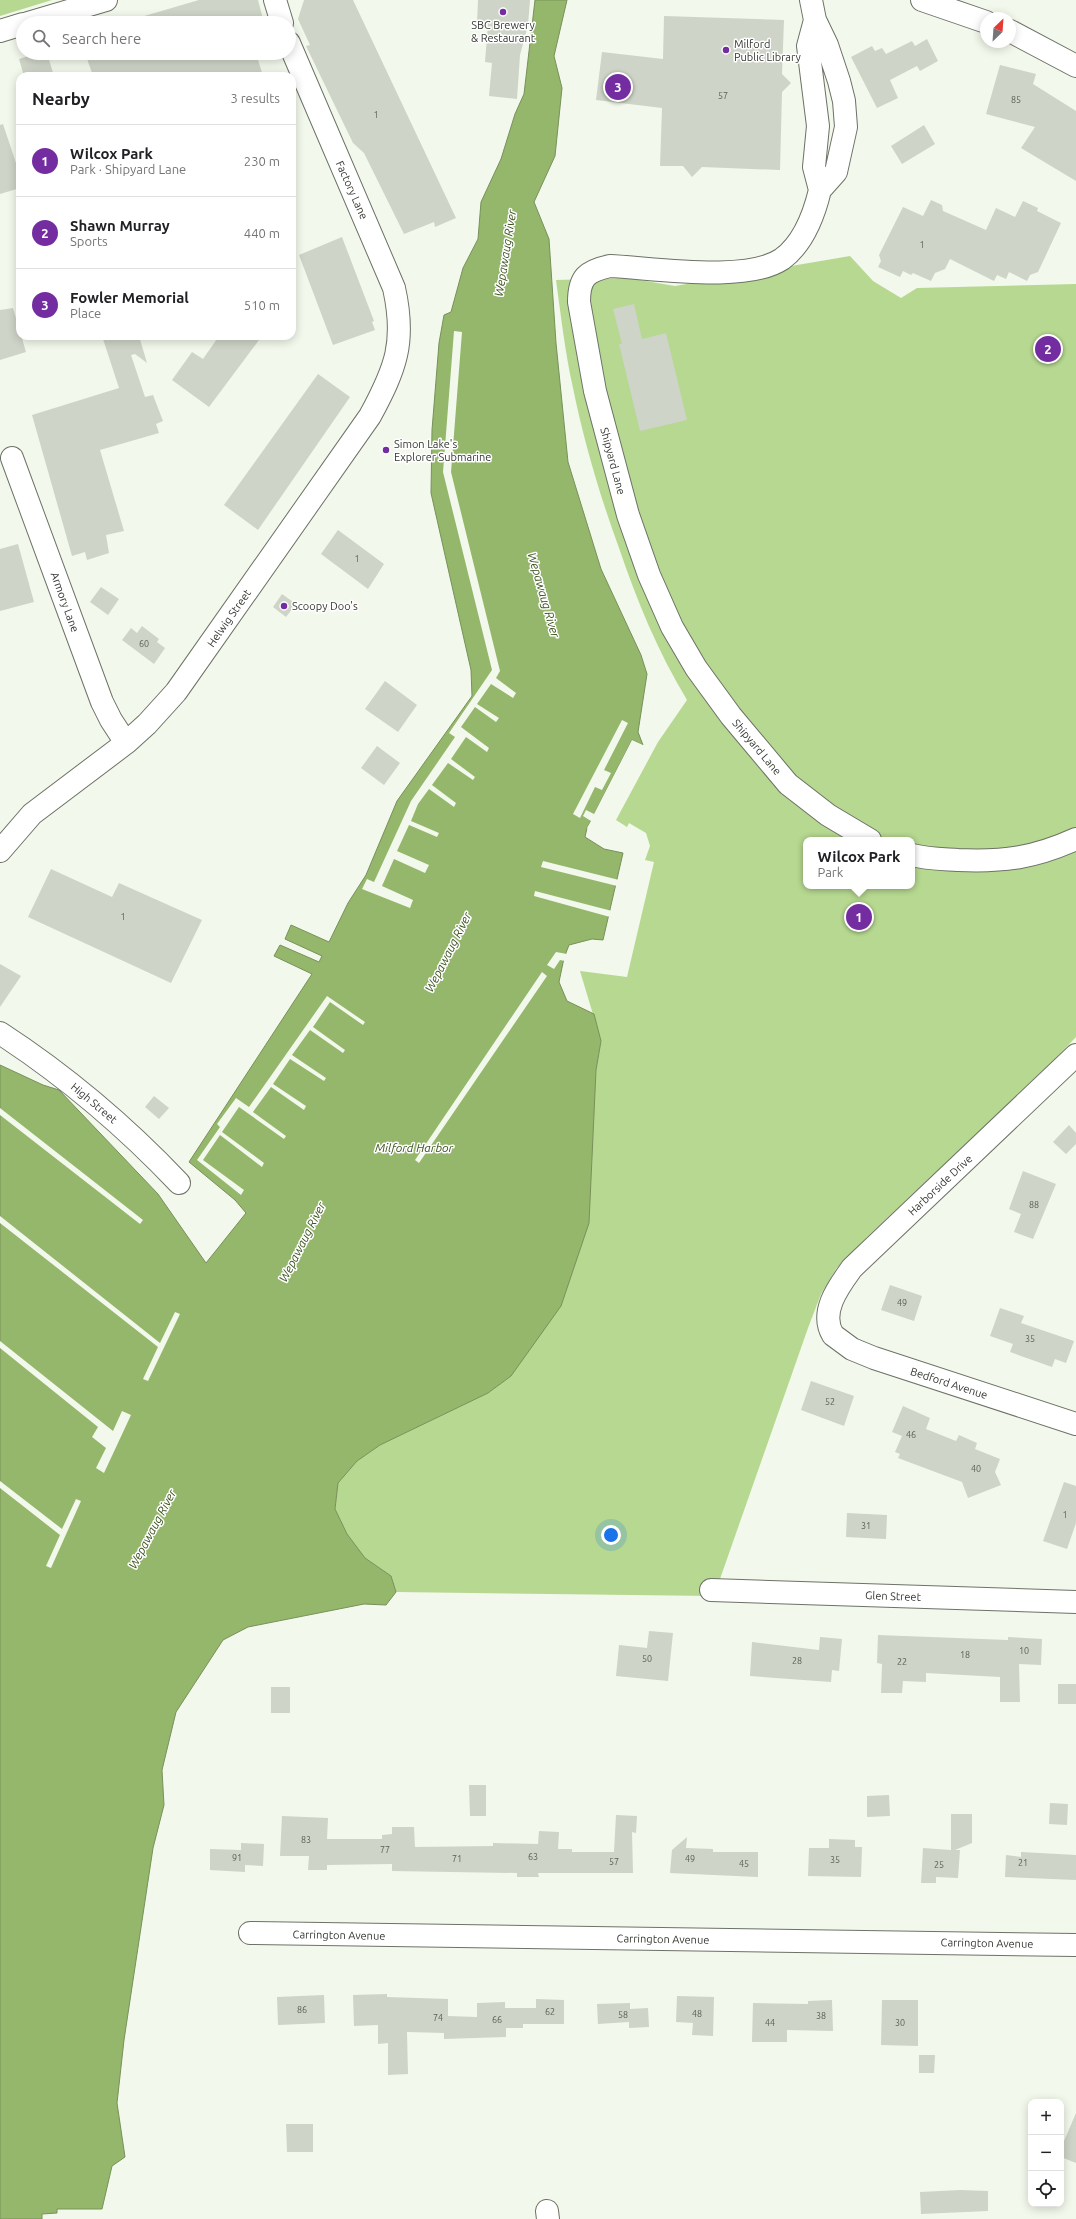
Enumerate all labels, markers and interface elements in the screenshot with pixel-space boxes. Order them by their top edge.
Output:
marker: SBC Brewery & Restaurant [498,7,508,17]
north arrow [980,12,1016,48]
search box [16,16,296,60]
place label: SBC Brewery & Restaurant [471,19,536,44]
icon: search [30,27,52,49]
text: Search here [62,30,141,47]
place label: Milford Public Library [734,38,801,63]
marker: Milford Public Library [721,45,731,55]
pin: 3 [605,72,631,102]
text: Nearby [32,89,90,108]
text: 3 results [230,91,280,105]
house number: 57 [718,91,728,101]
house number: 85 [1011,95,1021,105]
house number: 1 [373,110,379,120]
text: Wilcox Park [70,145,153,162]
text: 1 [41,154,49,168]
text: 230 m [244,154,280,168]
street label: Factory Lane [334,159,370,221]
text: Park · Shipyard Lane [70,162,186,176]
water label: Wepawaug River [492,208,518,297]
text: Shawn Murray [70,217,170,234]
text: 2 [41,226,49,240]
text: 440 m [244,226,280,240]
text: Sports [70,234,108,248]
house number: 1 [919,240,925,250]
text: Fowler Memorial [70,289,189,306]
text: 3 [41,298,49,312]
text: 510 m [244,298,280,312]
text: Place [70,306,101,320]
pin: 2 [1035,334,1061,364]
street label: Shipyard Lane [598,426,628,496]
place label: Simon Lake's Explorer Submarine [394,438,491,463]
marker: Simon Lake's Explorer Submarine [381,445,391,455]
water label: Wepawaug River [526,551,562,639]
house number: 1 [354,554,360,564]
street label: Armory Lane [49,570,81,634]
street label: Helwig Street [205,586,254,649]
place label: Scoopy Doo's [292,600,358,612]
marker: Scoopy Doo's [279,601,289,611]
house number: 60 [139,639,149,649]
street label: Shipyard Lane [730,717,784,777]
popup [803,837,915,889]
text: Wilcox Park [818,848,900,865]
text: Park [818,865,843,879]
pin: 1 [846,902,872,932]
water label: Wepawaug River [422,910,474,994]
house number: 1 [120,912,126,922]
street label: High Street [69,1080,120,1126]
water label: Milford Harbor [375,1141,453,1154]
street label: Harborside Drive [906,1152,974,1218]
water label: Wepawaug River [276,1200,328,1284]
house number: 88 [1029,1200,1039,1210]
house number: 49 [897,1298,907,1308]
house number: 35 [1025,1334,1035,1344]
street label: Bedford Avenue [909,1365,989,1401]
house number: 52 [825,1397,835,1407]
house number: 46 [906,1430,916,1440]
house number: 40 [971,1464,981,1474]
water label: Wepawaug River [126,1487,179,1571]
house number: 1 [1062,1510,1068,1520]
house number: 31 [861,1521,871,1531]
your location [601,1525,621,1545]
street label: Glen Street [865,1589,922,1603]
house number: 10 [1019,1646,1029,1656]
house number: 18 [960,1650,970,1660]
house number: 50 [642,1654,652,1664]
house number: 28 [792,1656,802,1666]
house number: 22 [897,1657,907,1667]
house number: 83 [301,1835,311,1845]
house number: 77 [380,1845,390,1855]
house number: 63 [528,1852,538,1862]
house number: 91 [232,1853,242,1863]
house number: 71 [452,1854,462,1864]
house number: 49 [685,1854,695,1864]
house number: 35 [830,1855,840,1865]
house number: 57 [609,1857,619,1867]
house number: 21 [1018,1858,1028,1868]
house number: 45 [739,1859,749,1869]
house number: 25 [934,1860,944,1870]
street label: Carrington Avenue [293,1928,385,1942]
street label: Carrington Avenue [617,1932,709,1946]
street label: Carrington Avenue [941,1936,1033,1950]
house number: 86 [297,2005,307,2015]
house number: 62 [545,2007,555,2017]
house number: 48 [692,2009,702,2019]
house number: 58 [618,2010,628,2020]
house number: 38 [816,2011,826,2021]
house number: 74 [433,2013,443,2023]
house number: 66 [492,2015,502,2025]
house number: 44 [765,2018,775,2028]
house number: 30 [895,2018,905,2028]
map controls [1028,2099,1064,2207]
button: + [1028,2099,1064,2135]
button: − [1028,2135,1064,2171]
button: locate [1028,2171,1064,2207]

